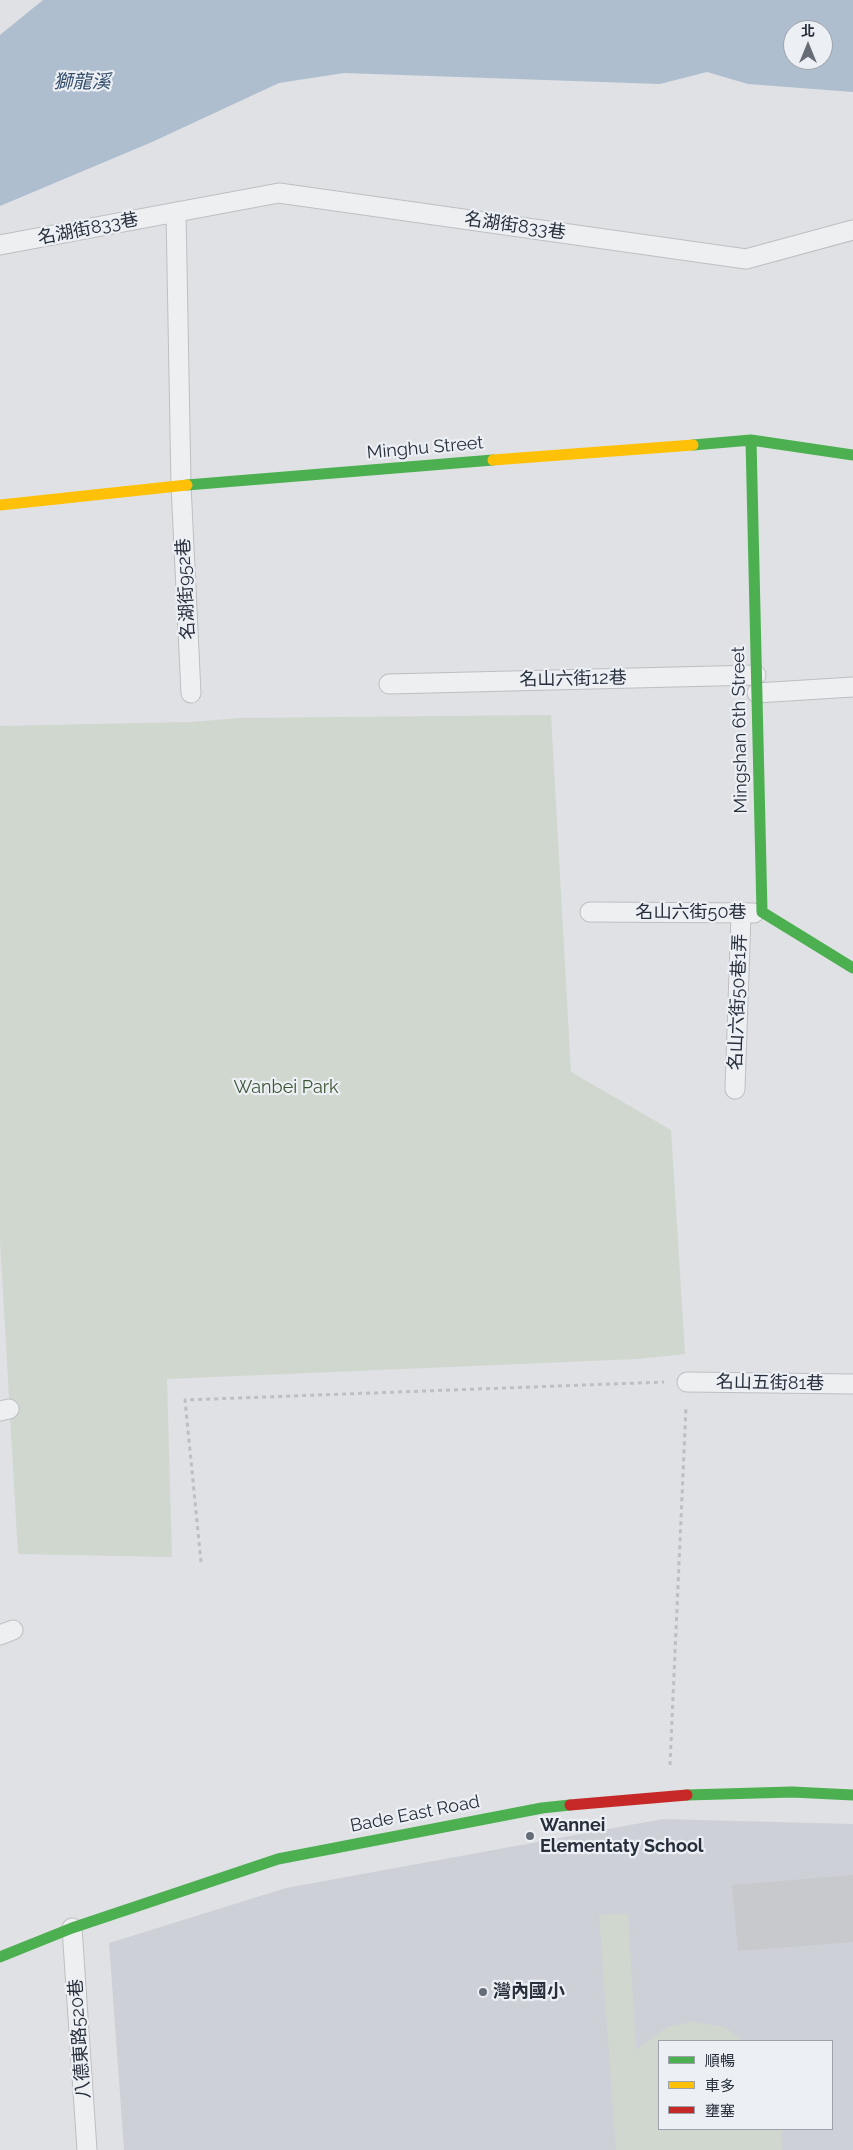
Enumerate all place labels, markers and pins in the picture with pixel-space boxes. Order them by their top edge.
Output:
place label: Wannei Elementaty School [540,1815,703,1858]
marker: Wannei Elementaty School [524,1830,536,1842]
place label: 灣內國小 [493,1981,565,2003]
marker: 灣內國小 [477,1986,489,1998]

